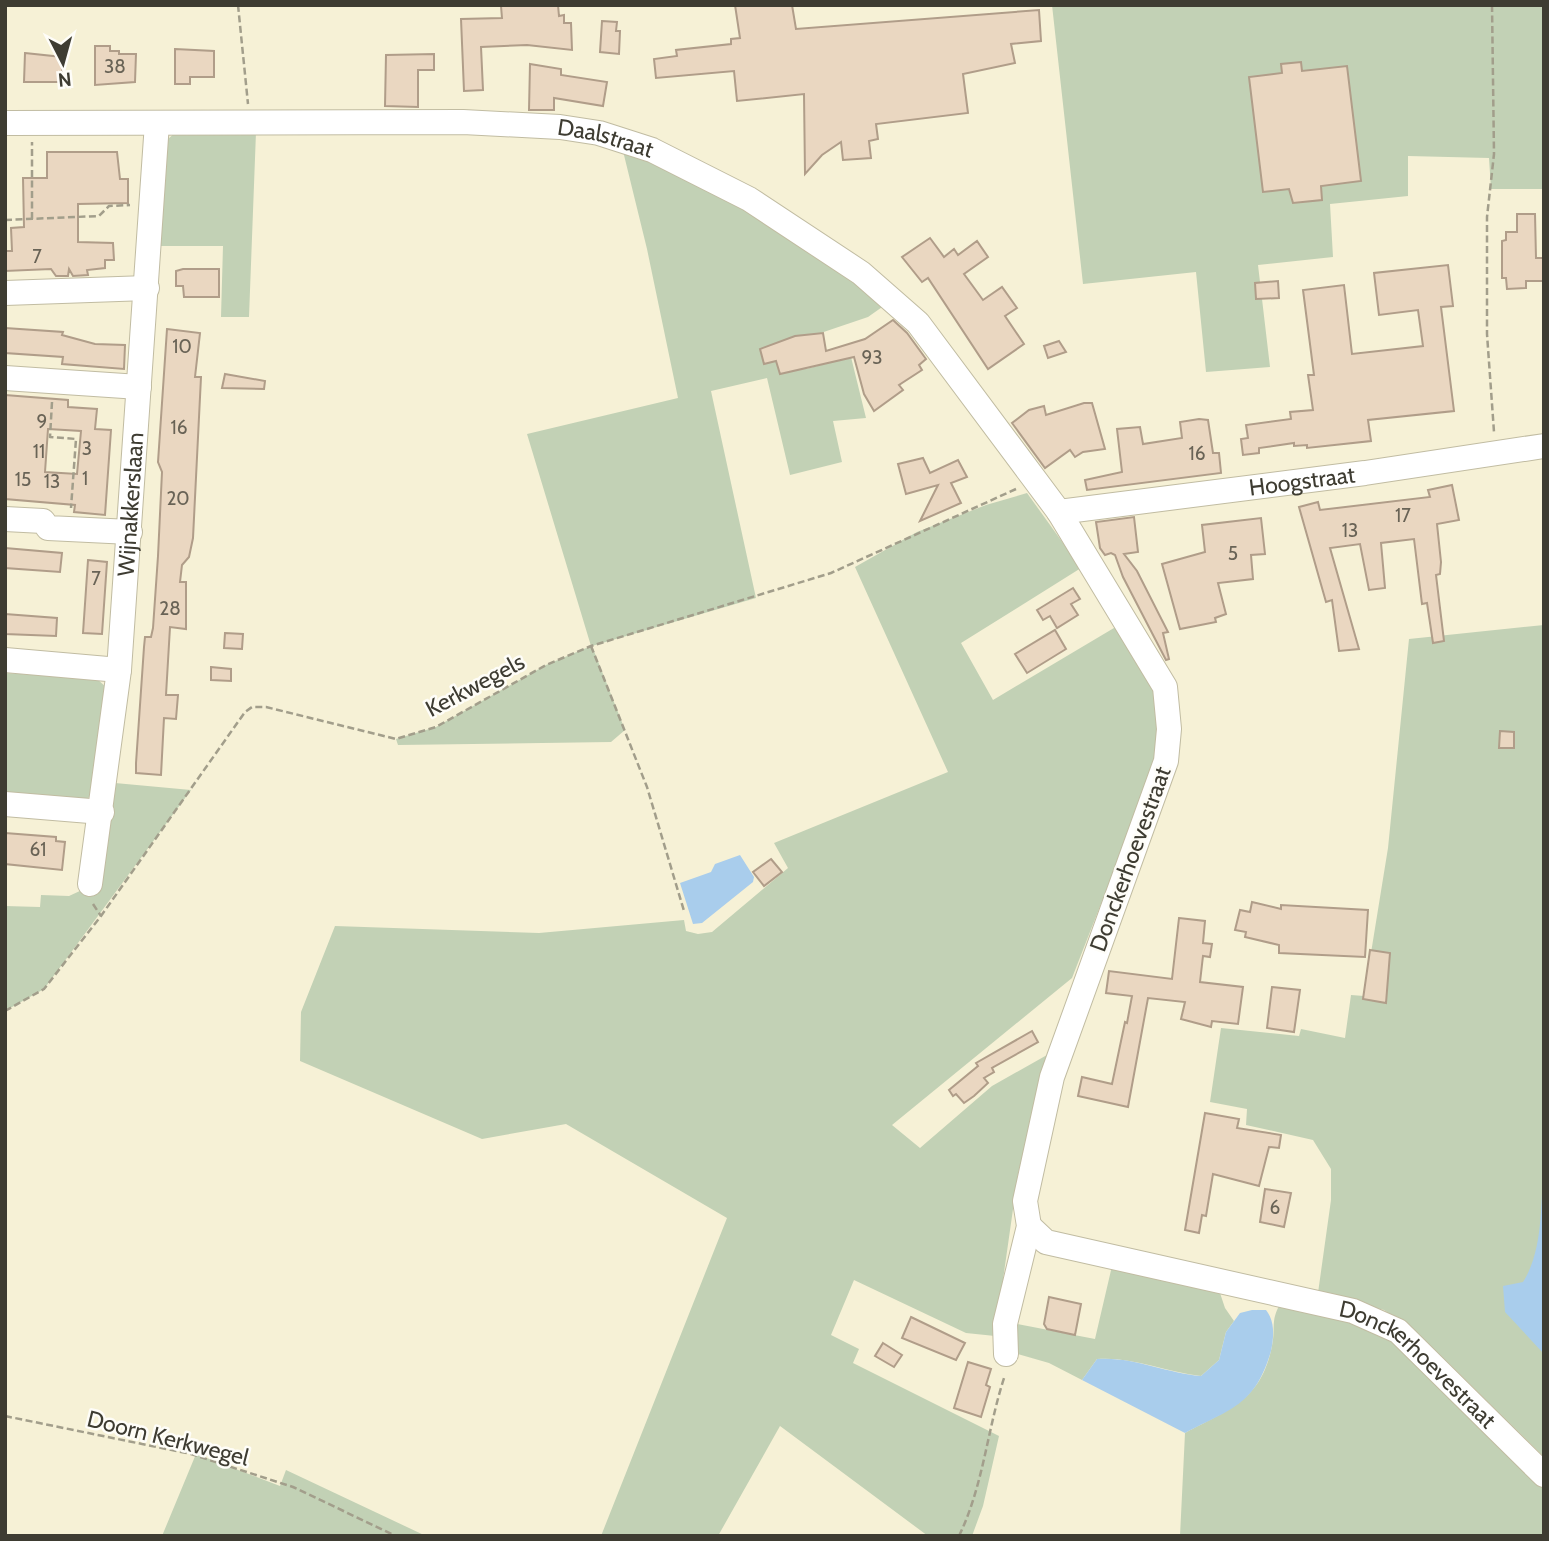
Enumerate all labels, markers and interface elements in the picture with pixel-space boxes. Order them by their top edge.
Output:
north arrow [28,28,98,98]
house number: 38 [104,55,126,78]
text: N [57,67,73,92]
street label: Daalstraat [556,113,657,164]
house number: 7 [32,245,42,268]
house number: 10 [172,335,192,358]
house number: 93 [861,346,883,369]
house number: 9 [37,410,47,433]
house number: 16 [171,416,188,439]
street label: Wijnakkerslaan [112,431,149,577]
house number: 3 [82,437,92,460]
house number: 11 [33,440,45,463]
house number: 16 [1189,442,1206,465]
street label: Hoogstraat [1247,460,1357,502]
house number: 1 [82,467,88,490]
house number: 15 [15,468,31,491]
house number: 13 [44,470,60,493]
house number: 20 [166,487,190,510]
house number: 17 [1395,504,1411,527]
house number: 13 [1342,519,1358,542]
house number: 5 [1228,542,1238,565]
house number: 7 [91,567,101,590]
house number: 28 [159,597,181,620]
street label: Kerkwegels [421,647,529,723]
street label: Donckerhoevestraat [1083,762,1177,955]
house number: 61 [30,838,46,861]
house number: 6 [1270,1196,1280,1219]
street label: Donckerhoevestraat [1337,1294,1502,1434]
street label: Doorn Kerkwegel [84,1404,252,1472]

